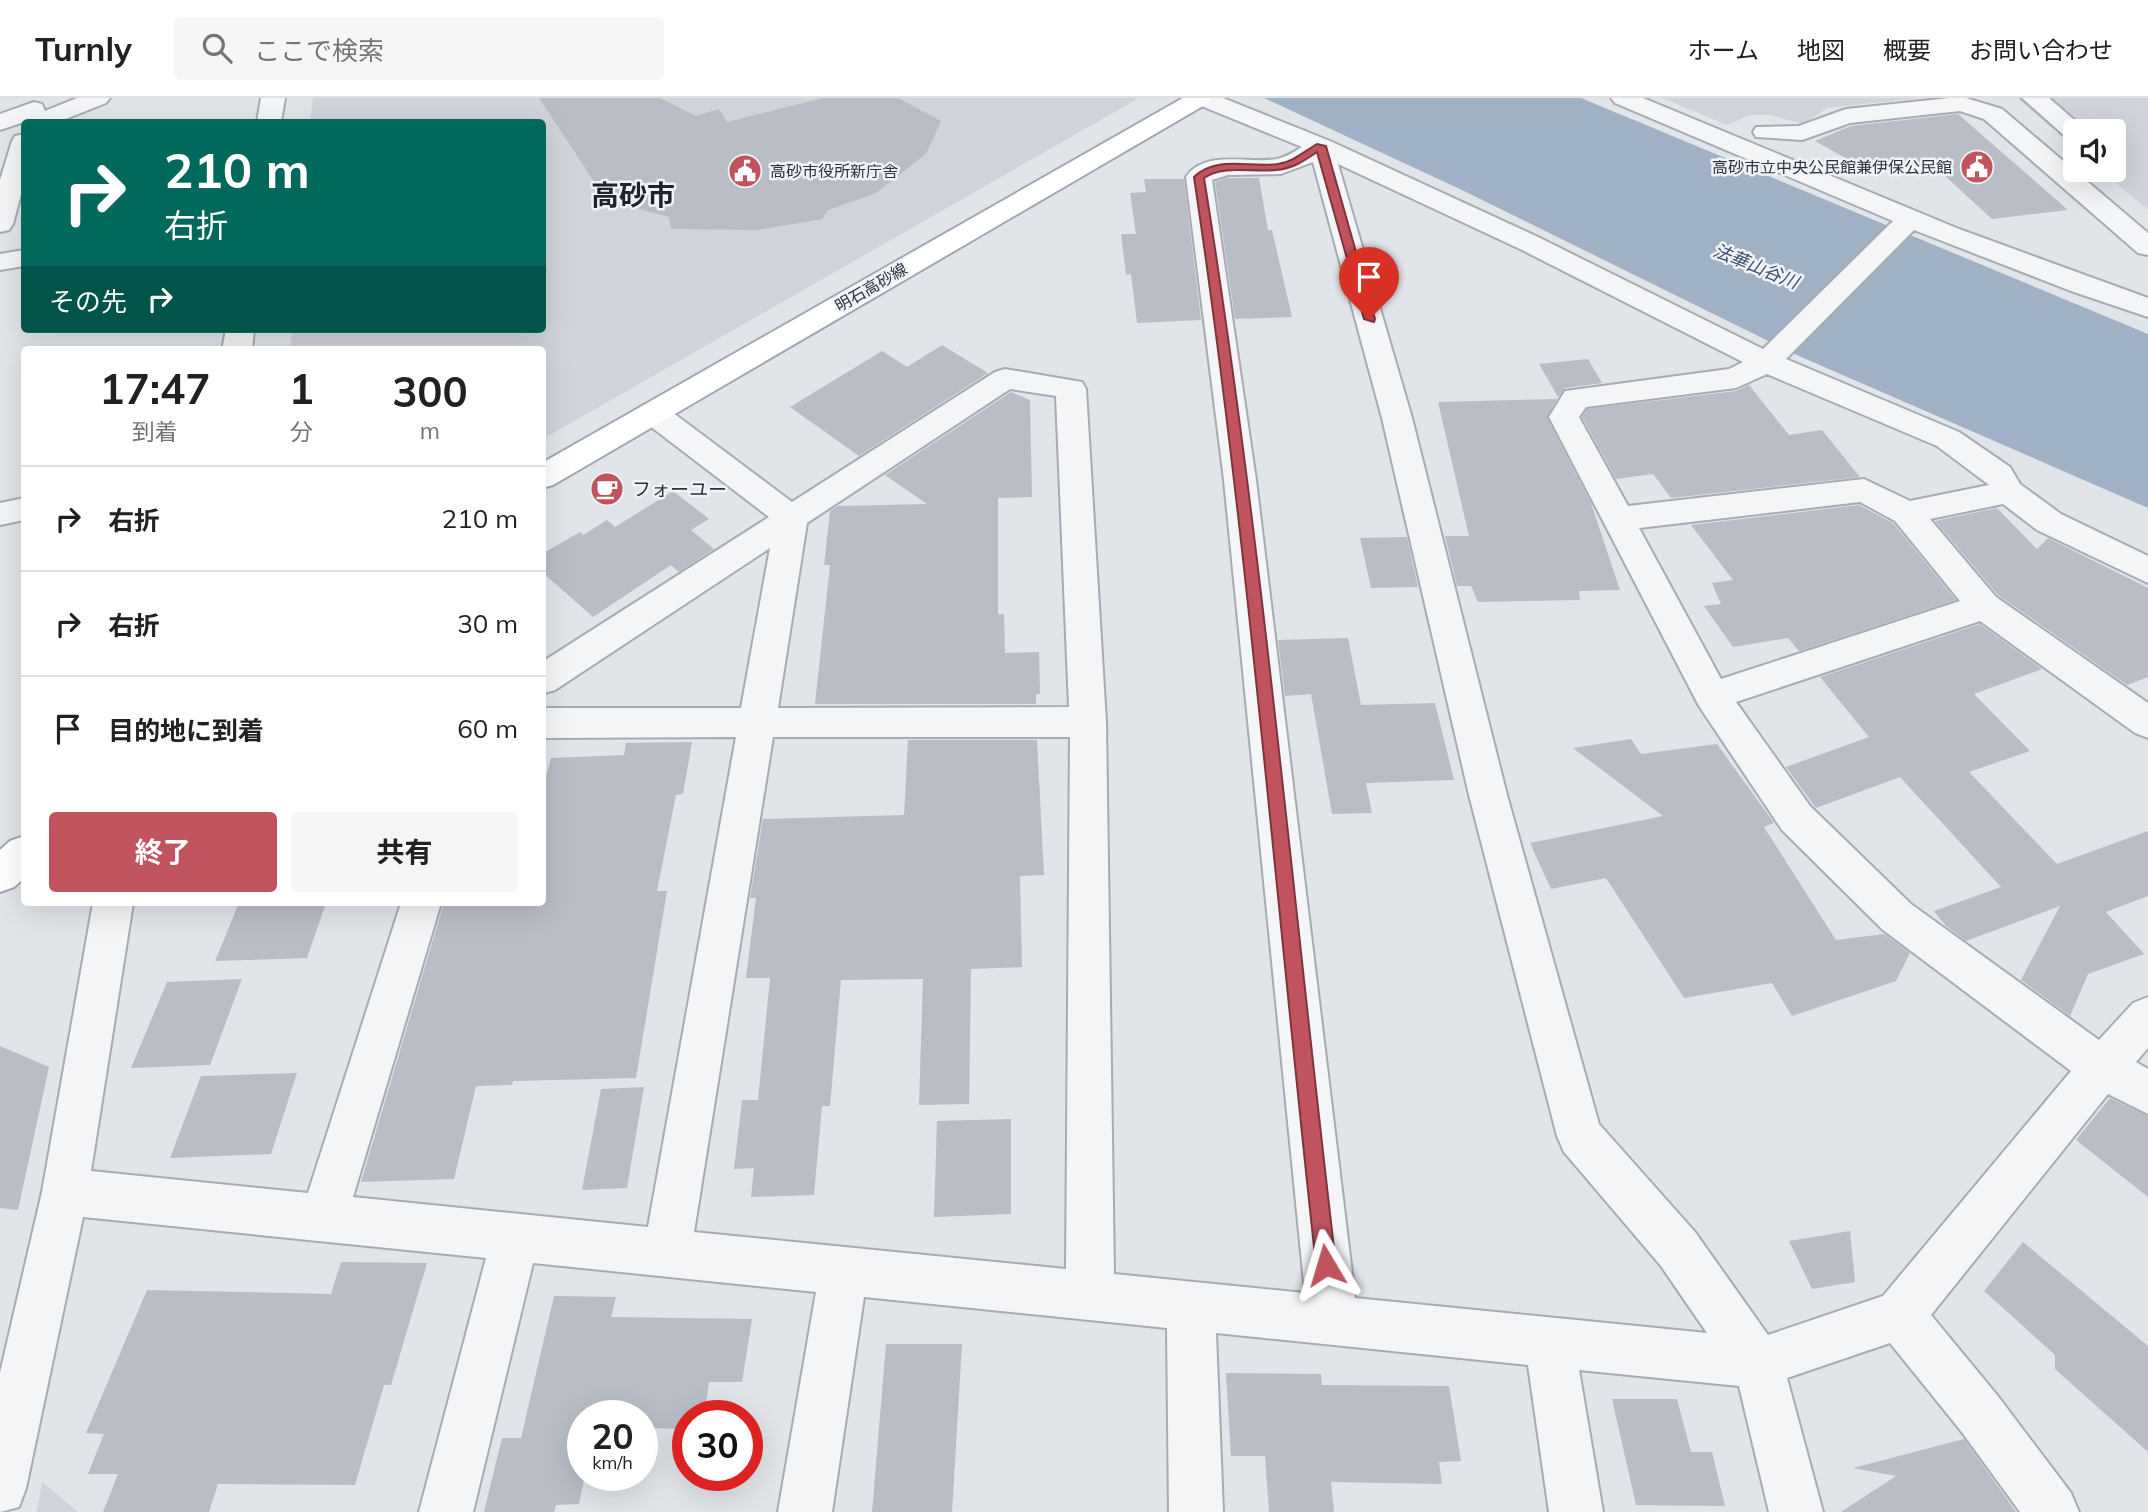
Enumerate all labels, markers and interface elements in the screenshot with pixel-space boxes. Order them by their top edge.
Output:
search box [174,17,664,80]
text: Turnly [35,28,132,69]
icon: search [198,29,236,67]
text: ここで検索 [254,34,384,67]
text: ホーム [1688,35,1759,65]
text: 地図 [1797,35,1845,65]
text: 概要 [1883,35,1931,65]
text: お問い合わせ [1969,35,2113,65]
map controls [2063,119,2126,182]
button: sound [2063,119,2126,182]
text: 210 m [164,139,310,200]
icon: right [49,147,140,238]
public building icon: 高砂市立中央公民館兼伊保公民館 [1958,148,1996,186]
public building icon: 高砂市役所新庁舎 [726,152,764,190]
place label: 高砂市立中央公民館兼伊保公民館 [1712,157,1952,177]
place label: 高砂市役所新庁舎 [770,161,898,181]
district label: 高砂市 [591,177,675,212]
text: 右折 [164,205,228,245]
water label: 法華山谷川 [1710,238,1804,294]
pin [1339,247,1399,319]
street label: 明石高砂線 [831,258,911,316]
icon: arrive [1350,258,1388,296]
icon: right [141,280,179,318]
text: その先 [49,285,127,318]
text: 17:47 [99,362,210,415]
text: 1 [289,362,314,415]
text: 300 [392,365,468,418]
text: m [420,416,440,445]
text: 到着 [132,417,178,446]
text: 分 [290,417,313,446]
cafe icon: フォーユー [588,470,626,508]
place label: フォーユー [632,477,727,501]
icon: right [49,500,87,538]
text: 210 m [442,502,518,535]
text: 右折 [108,504,160,537]
icon: right [49,605,87,643]
text: 30 m [457,607,518,640]
text: 右折 [108,609,160,642]
icon: arrive [49,710,87,748]
text: 60 m [457,712,518,745]
text: 目的地に到着 [108,714,264,747]
button: 終了 [49,812,277,892]
button: 共有 [291,812,518,892]
position arrow [1289,1228,1363,1302]
speed limit sign: 30 [672,1400,763,1491]
text: 20 [591,1414,634,1458]
text: km/h [592,1451,633,1474]

